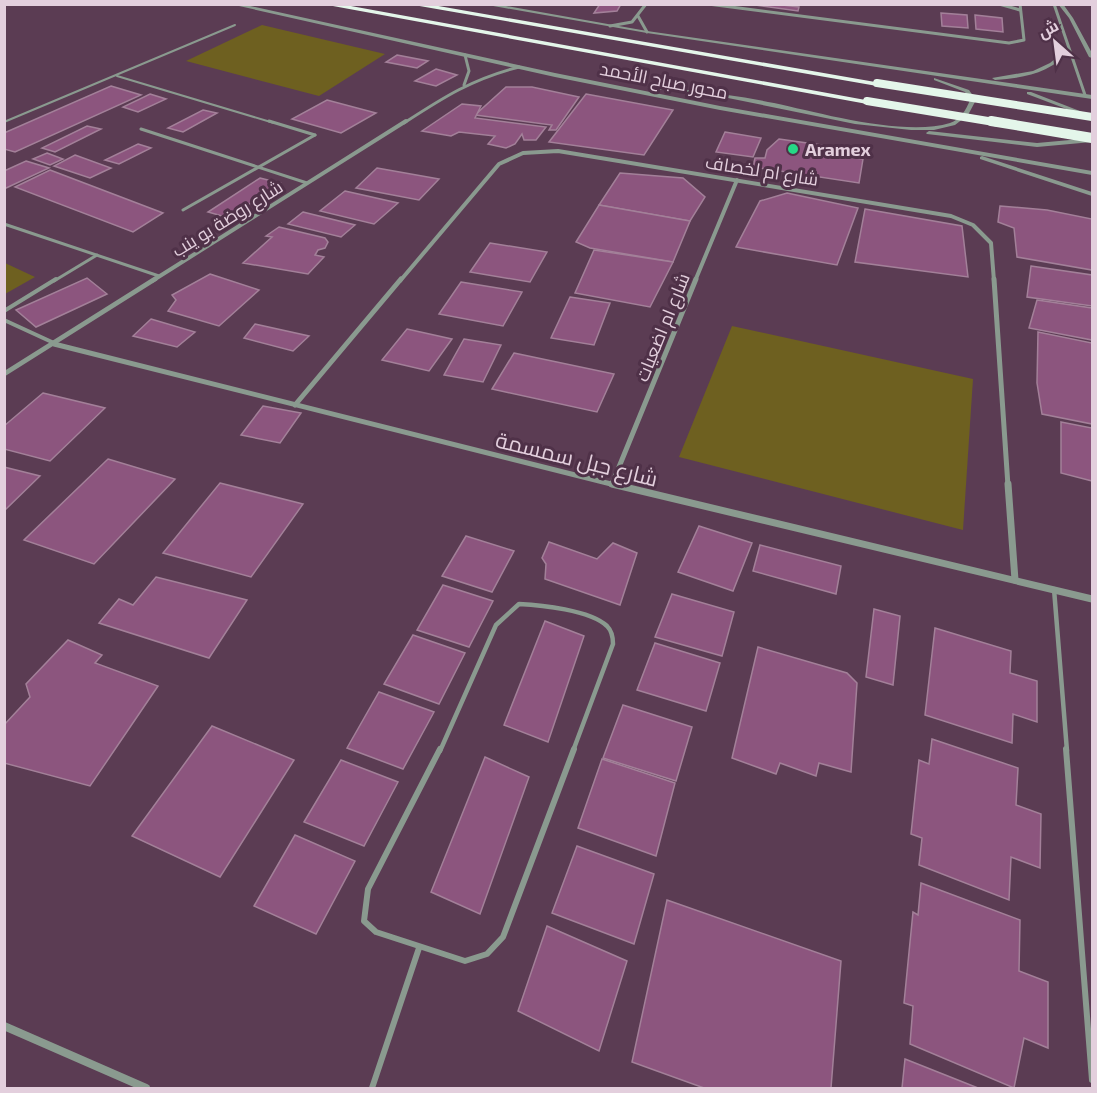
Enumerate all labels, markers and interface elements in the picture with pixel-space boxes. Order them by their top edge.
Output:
north arrow [1025,12,1085,72]
text: ش [1034,15,1062,42]
street label: محور صباح الأحمد [598,57,730,105]
place label: Aramex [805,138,872,160]
marker: Aramex [786,142,800,156]
street label: شارع ام لخصاف [704,150,820,192]
street label: شارع روضة بو ينب [167,175,288,263]
street label: شارع ام اضعيات [630,270,696,385]
street label: شارع جبل سمسمة [493,425,661,494]

